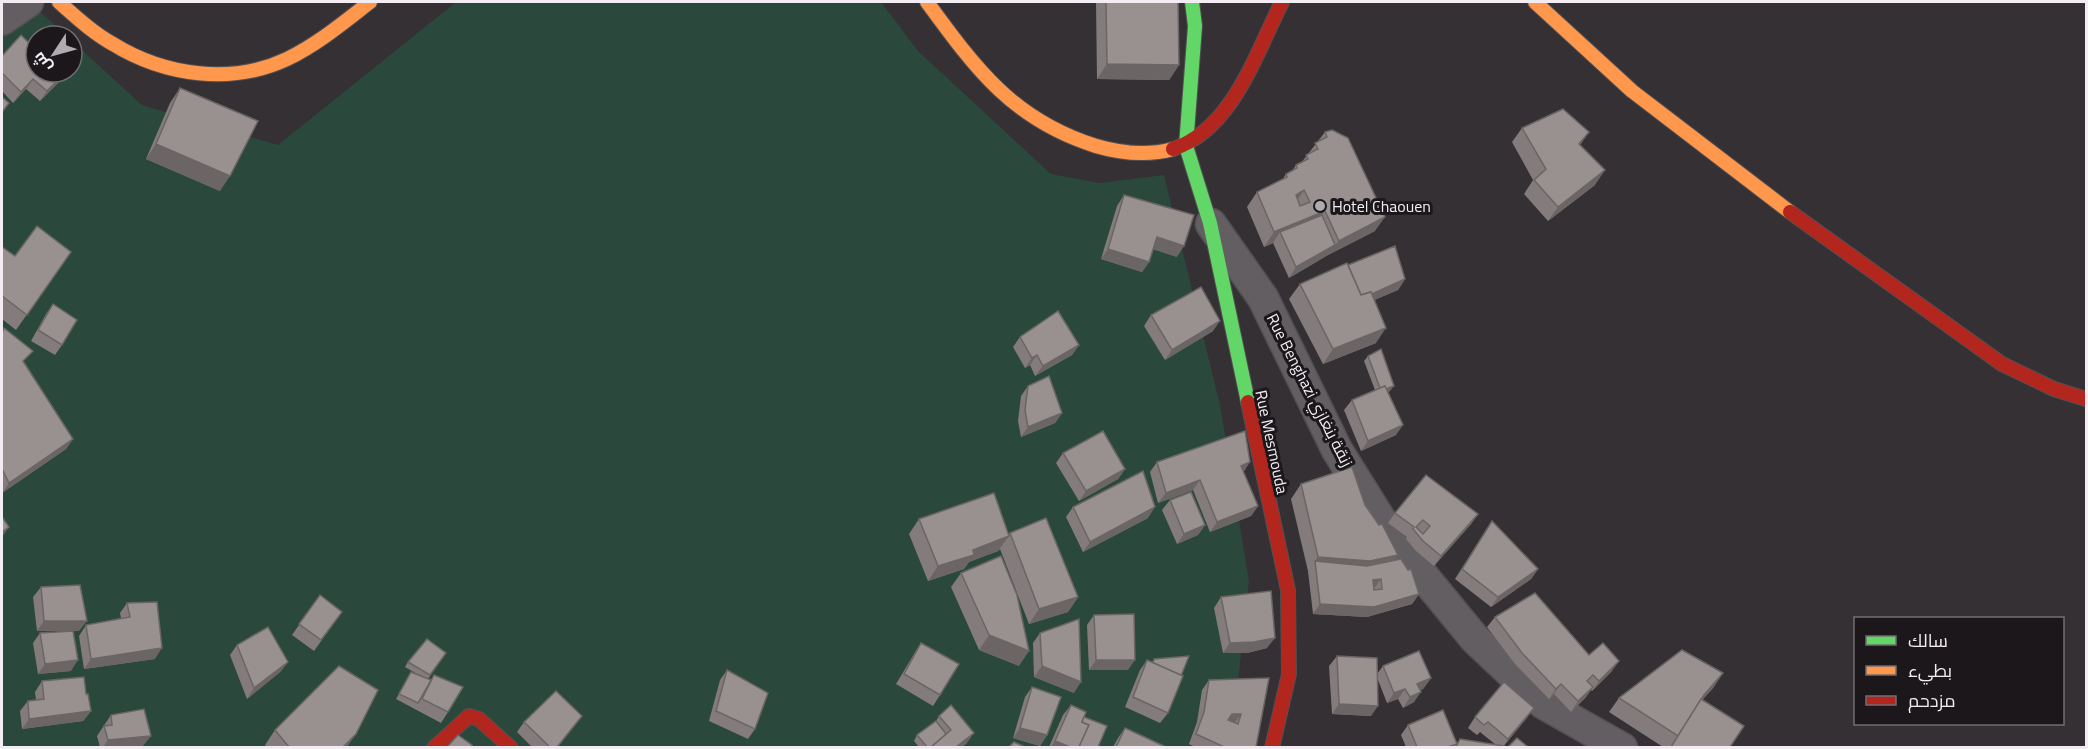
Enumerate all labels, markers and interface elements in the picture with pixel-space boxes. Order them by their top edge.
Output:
north arrow [24,24,84,84]
text: ش [26,47,58,78]
place label: Hotel Chaouen [1332,194,1431,218]
marker: Hotel Chaouen [1313,199,1327,213]
street label: Rue Benghazi زنقة بنغازي [1259,309,1359,472]
street label: Rue Mesmouda [1249,388,1295,496]
legend [1854,617,2064,725]
text: سالك [1908,627,1948,654]
text: بطيء [1908,657,1952,685]
text: مزدحم [1908,687,1956,714]

